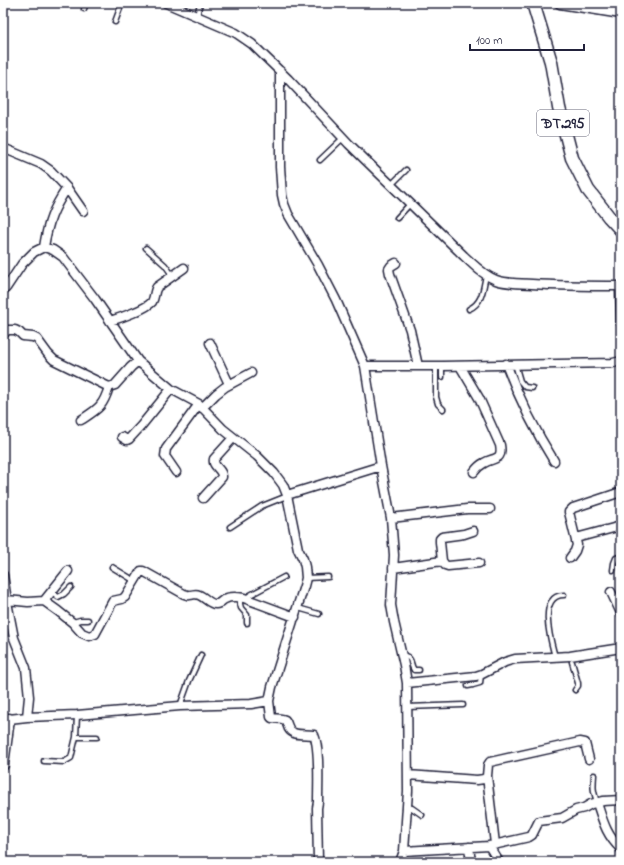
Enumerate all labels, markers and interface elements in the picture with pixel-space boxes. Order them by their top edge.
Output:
scale bar [470,26,584,52]
text: 100 m [476,32,503,50]
road number: ĐT.295 [537,110,589,136]

